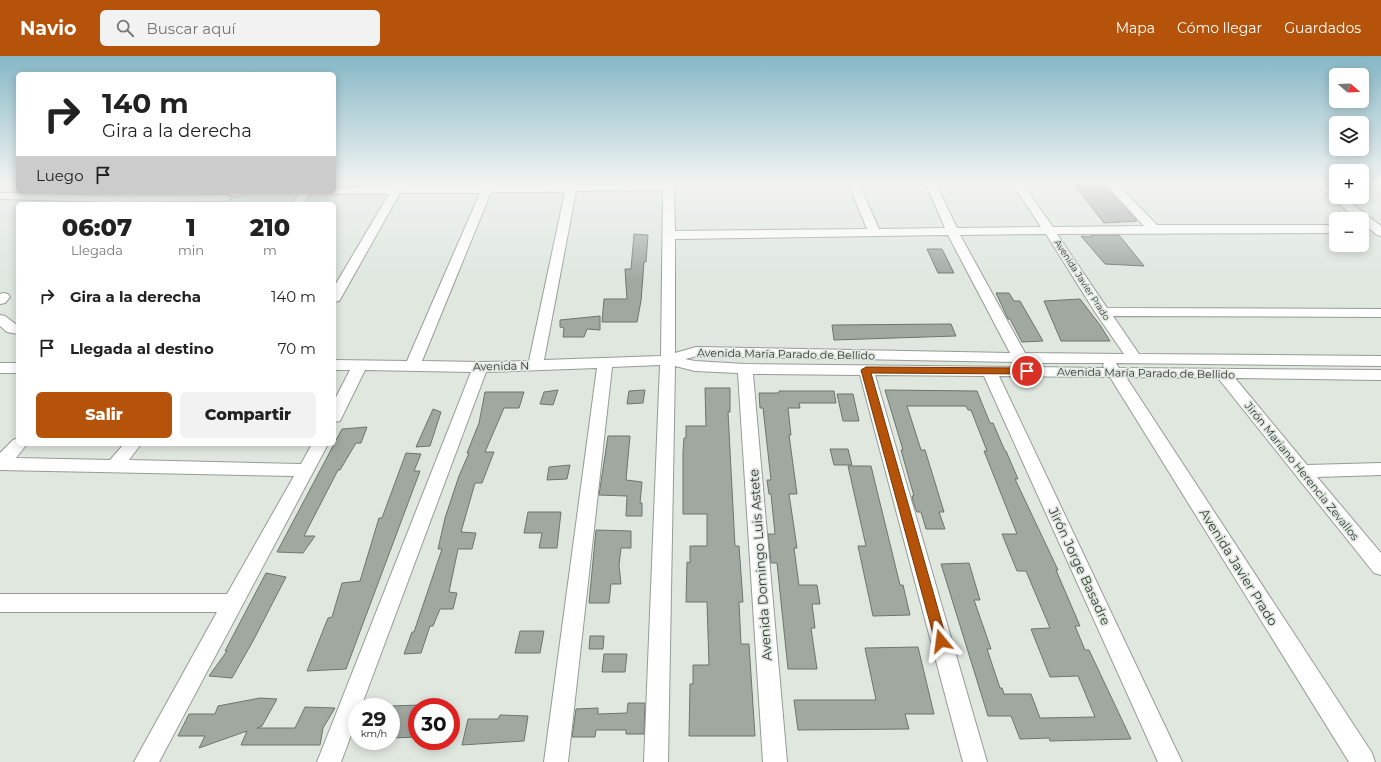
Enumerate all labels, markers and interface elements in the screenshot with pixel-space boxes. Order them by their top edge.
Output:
search box [100,10,380,46]
text: Navio [20,17,76,40]
icon: search [114,17,136,39]
text: Buscar aquí [146,19,236,38]
text: Mapa [1116,19,1155,37]
text: Cómo llegar [1177,19,1262,37]
text: Guardados [1284,19,1361,37]
north arrow [1329,68,1369,108]
map controls [1329,68,1369,252]
text: 140 m [102,86,189,120]
icon: right [36,88,88,140]
button: layers [1329,116,1369,156]
text: Gira a la derecha [102,120,252,142]
icon: arrive [92,164,114,186]
button: + [1329,164,1369,204]
text: Luego [36,166,84,185]
button: − [1329,212,1369,252]
text: 06:07 [62,213,132,242]
text: 1 [186,213,196,242]
text: 210 [250,213,290,242]
street label: Avenida Javier Prado [1052,237,1113,322]
text: Llegada [71,242,123,258]
text: min [178,242,204,258]
text: m [263,242,277,258]
icon: right [36,285,58,307]
text: Gira a la derecha [70,287,201,306]
text: 140 m [271,287,316,306]
icon: arrive [36,337,58,359]
text: Llegada al destino [70,339,214,358]
text: 70 m [278,339,316,358]
street label: Avenida María Parado de Bellido [697,345,875,363]
pin [1010,354,1044,388]
street label: Avenida N [473,359,529,373]
icon: arrive [1016,360,1038,382]
street label: Avenida María Parado de Bellido [1057,364,1235,382]
button: Salir [36,392,172,438]
button: Compartir [180,392,316,438]
street label: Jirón Mariano Herencia Zevallos [1241,398,1363,544]
street label: Avenida Domingo Luis Astete [745,468,775,661]
street label: Jirón Jorge Basadre [1045,503,1114,628]
street label: Avenida Javier Prado [1196,505,1282,629]
position arrow [920,620,962,662]
speed limit sign: 30 [408,698,460,750]
text: 29 [362,707,386,731]
text: km/h [361,727,387,740]

